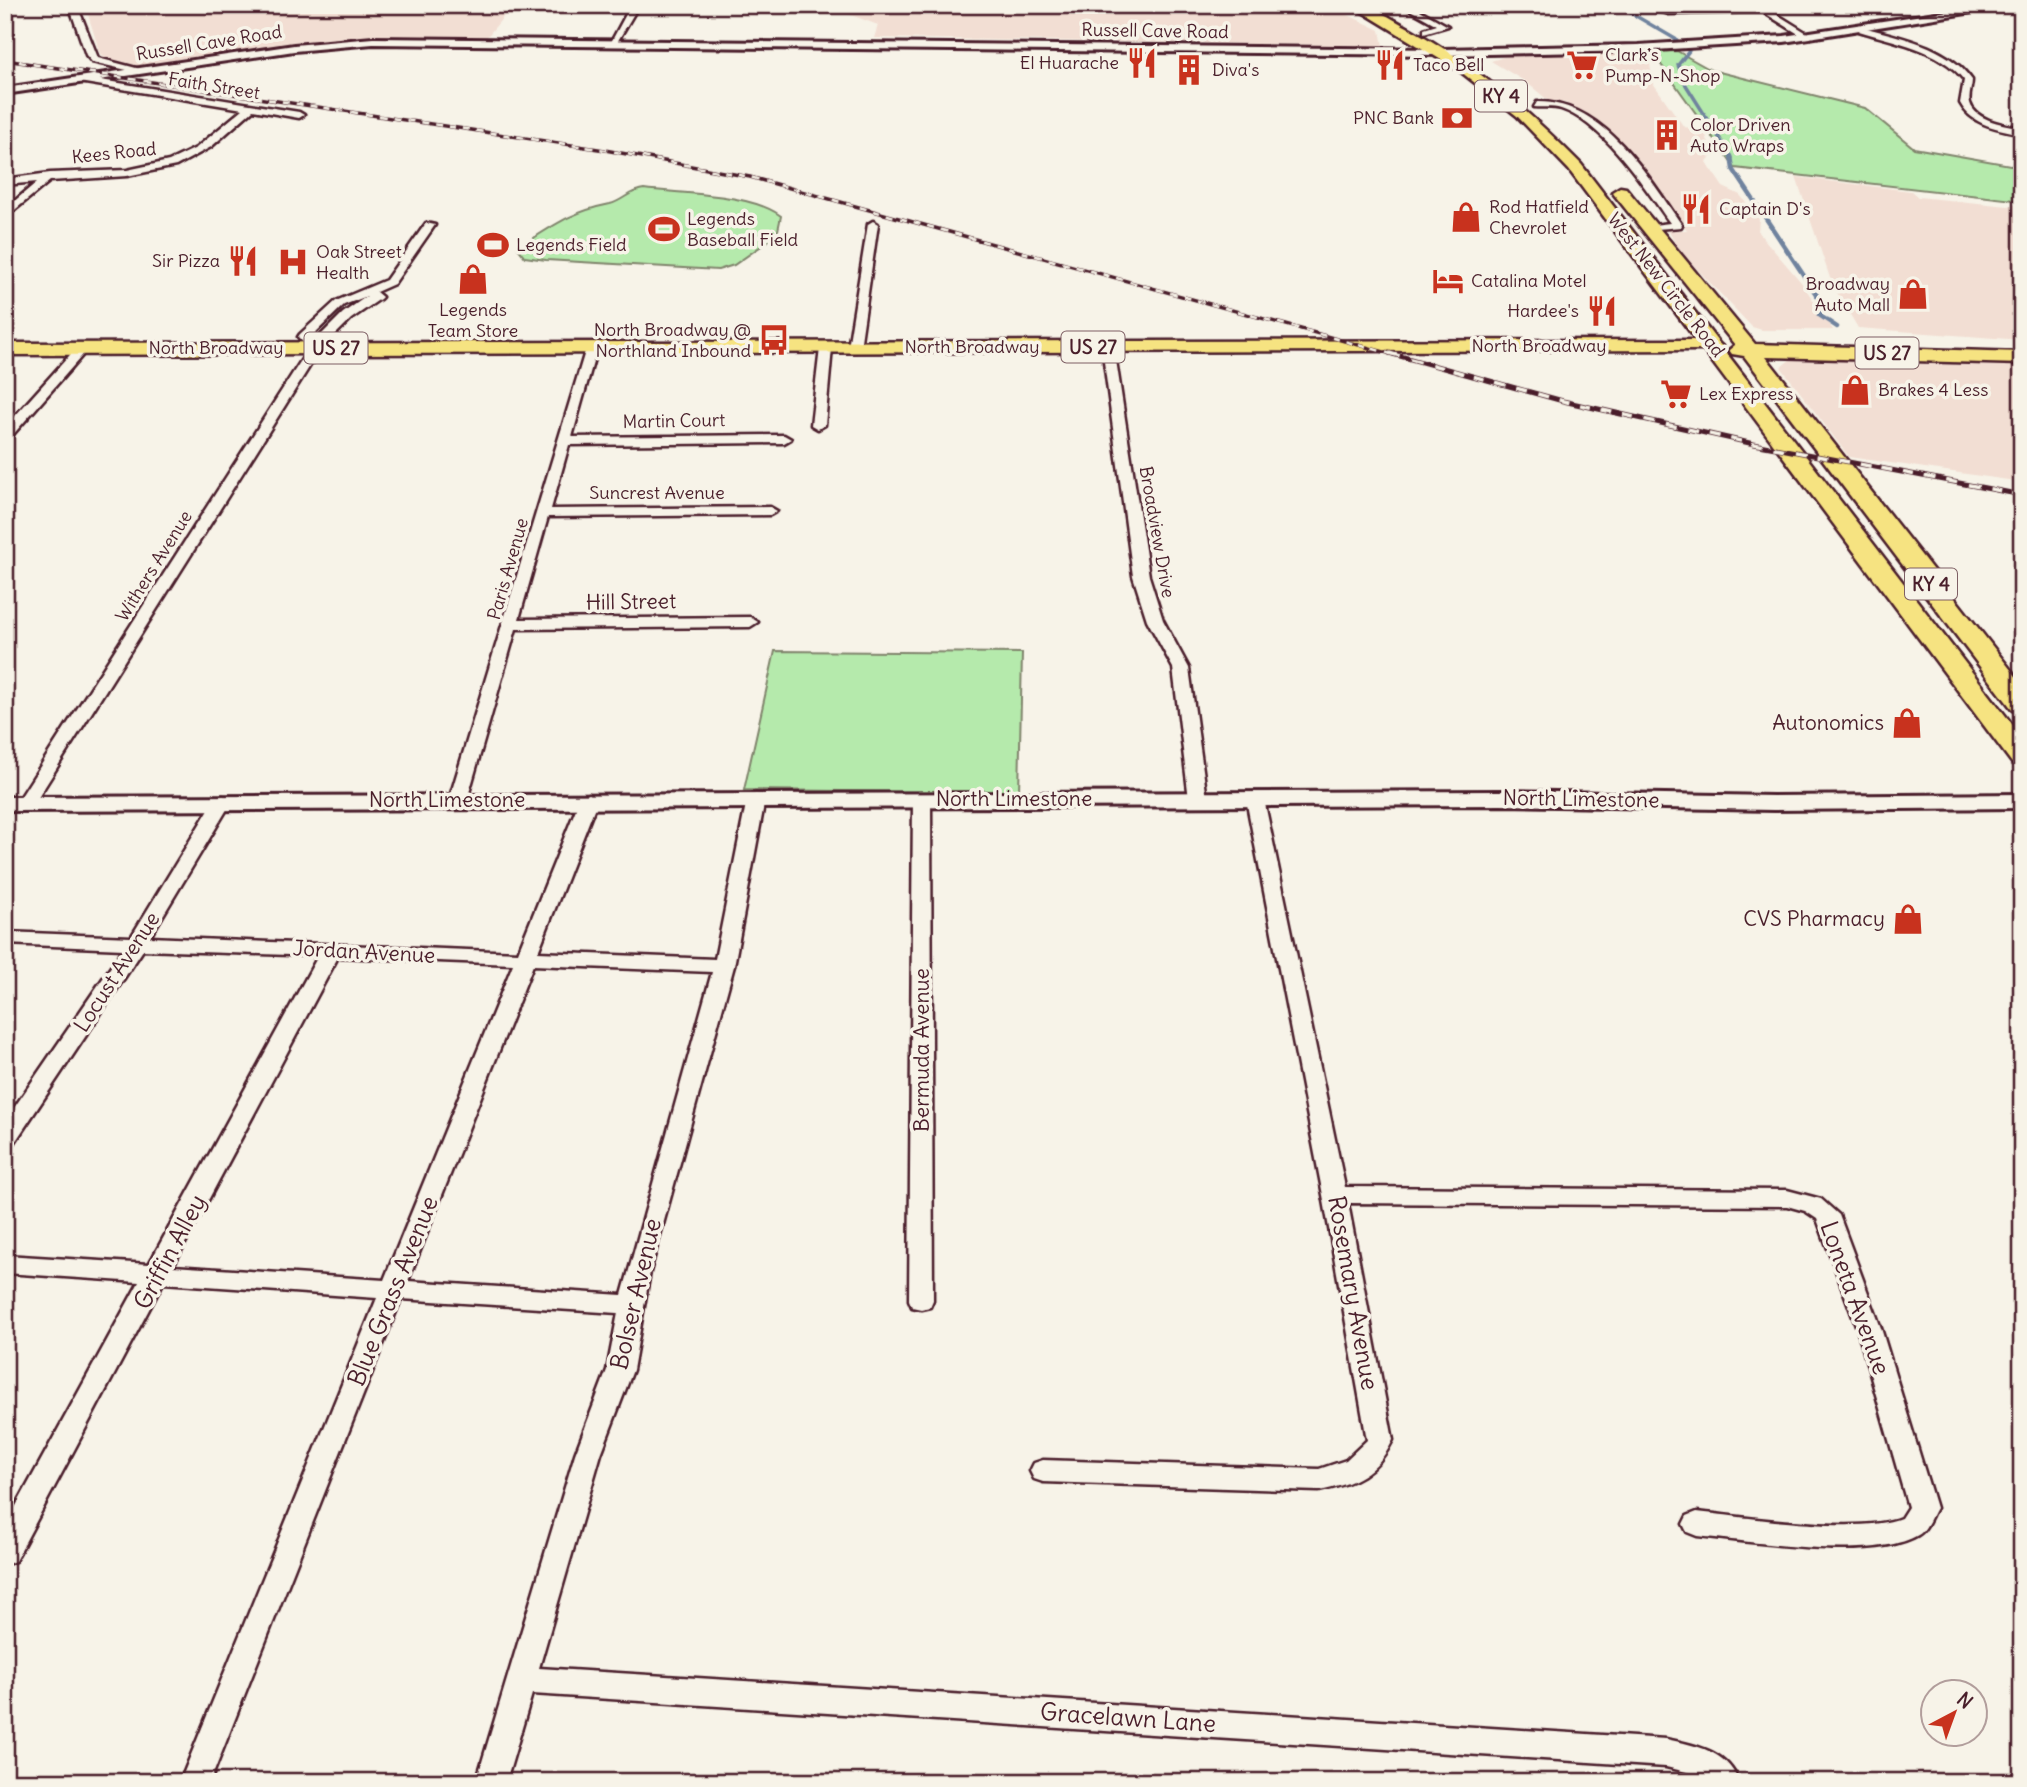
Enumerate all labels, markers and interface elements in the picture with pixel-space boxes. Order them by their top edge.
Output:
street label: Russell Cave Road [1081,18,1229,43]
street label: Russell Cave Road [134,20,284,65]
place label: Clark's Pump-N-Shop [1605,43,1721,87]
restaurant icon: El Huarache [1125,46,1159,80]
restaurant icon: Taco Bell [1373,48,1407,82]
supermarket icon: Clark's Pump-N-Shop [1565,48,1599,82]
place label: El Huarache [1020,51,1119,74]
building icon: Diva's [1172,53,1206,87]
place label: Taco Bell [1413,53,1484,76]
place label: Diva's [1212,58,1259,81]
street label: Faith Street [167,67,262,104]
road number: KY 4 [1475,80,1527,111]
bank icon: PNC Bank [1440,101,1474,135]
place label: PNC Bank [1353,106,1434,129]
place label: Color Driven Auto Wraps [1690,113,1791,157]
building icon: Color Driven Auto Wraps [1650,118,1684,152]
street label: Kees Road [71,137,158,168]
restaurant icon: Captain D's [1679,192,1713,226]
place label: Rod Hatfield Chevrolet [1489,195,1589,239]
place label: Captain D's [1719,197,1811,220]
shop icon: Rod Hatfield Chevrolet [1449,200,1483,234]
place label: Legends Baseball Field [687,207,798,251]
street label: West New Circle Road [1603,208,1730,362]
sports icon: Legends Baseball Field [647,212,681,246]
sports icon: Legends Field [476,228,510,262]
place label: Legends Field [516,233,627,256]
place label: Oak Street Health [316,240,402,284]
restaurant icon: Sir Pizza [226,244,260,278]
hospital icon: Oak Street Health [276,245,310,279]
place label: Sir Pizza [152,249,220,272]
shop icon: Legends Team Store [456,262,490,296]
hotel icon: Catalina Motel [1431,264,1465,298]
place label: Catalina Motel [1471,269,1586,292]
place label: Broadway Auto Mall [1806,272,1890,316]
shop icon: Broadway Auto Mall [1896,277,1930,311]
restaurant icon: Hardee's [1585,294,1619,328]
place label: Legends Team Store [428,298,518,342]
place label: Hardee's [1507,299,1579,322]
place label: North Broadway @ Northland Inbound [594,318,751,362]
bus stop icon: North Broadway @ Northland Inbound [757,323,791,357]
road number: US 27 [304,332,368,364]
road number: US 27 [1062,332,1124,362]
street label: North Broadway [1472,334,1606,357]
street label: North Broadway [905,335,1039,358]
street label: North Broadway [149,336,283,359]
road number: US 27 [1856,338,1918,368]
shop icon: Brakes 4 Less [1838,373,1872,407]
supermarket icon: Lex Express [1659,377,1693,411]
place label: Brakes 4 Less [1878,378,1988,401]
place label: Lex Express [1699,382,1794,405]
street label: Martin Court [622,408,725,433]
street label: Broadview Drive [1135,464,1180,600]
street label: Suncrest Avenue [589,481,725,504]
street label: Withers Avenue [110,506,197,626]
street label: Paris Avenue [482,515,533,622]
road number: KY 4 [1905,568,1957,600]
street label: Hill Street [586,587,676,616]
shop icon: Autonomics [1890,706,1924,740]
place label: Autonomics [1772,709,1884,736]
street label: North Limestone [1502,784,1660,813]
street label: North Limestone [936,785,1092,812]
street label: North Limestone [369,786,525,813]
shop icon: CVS Pharmacy [1891,902,1925,936]
place label: CVS Pharmacy [1743,905,1885,932]
street label: Locust Avenue [68,907,165,1037]
street label: Jordan Avenue [292,934,436,969]
street label: Bermuda Avenue [908,968,935,1132]
street label: Griffin Alley [126,1189,212,1314]
street label: Blue Grass Avenue [340,1191,444,1390]
street label: Rosemary Avenue [1322,1193,1386,1392]
street label: Bolser Avenue [603,1215,667,1372]
street label: Loneta Avenue [1814,1217,1898,1378]
north arrow [1918,1678,1988,1748]
text: N [1952,1687,1978,1714]
street label: Gracelawn Lane [1039,1696,1217,1738]

